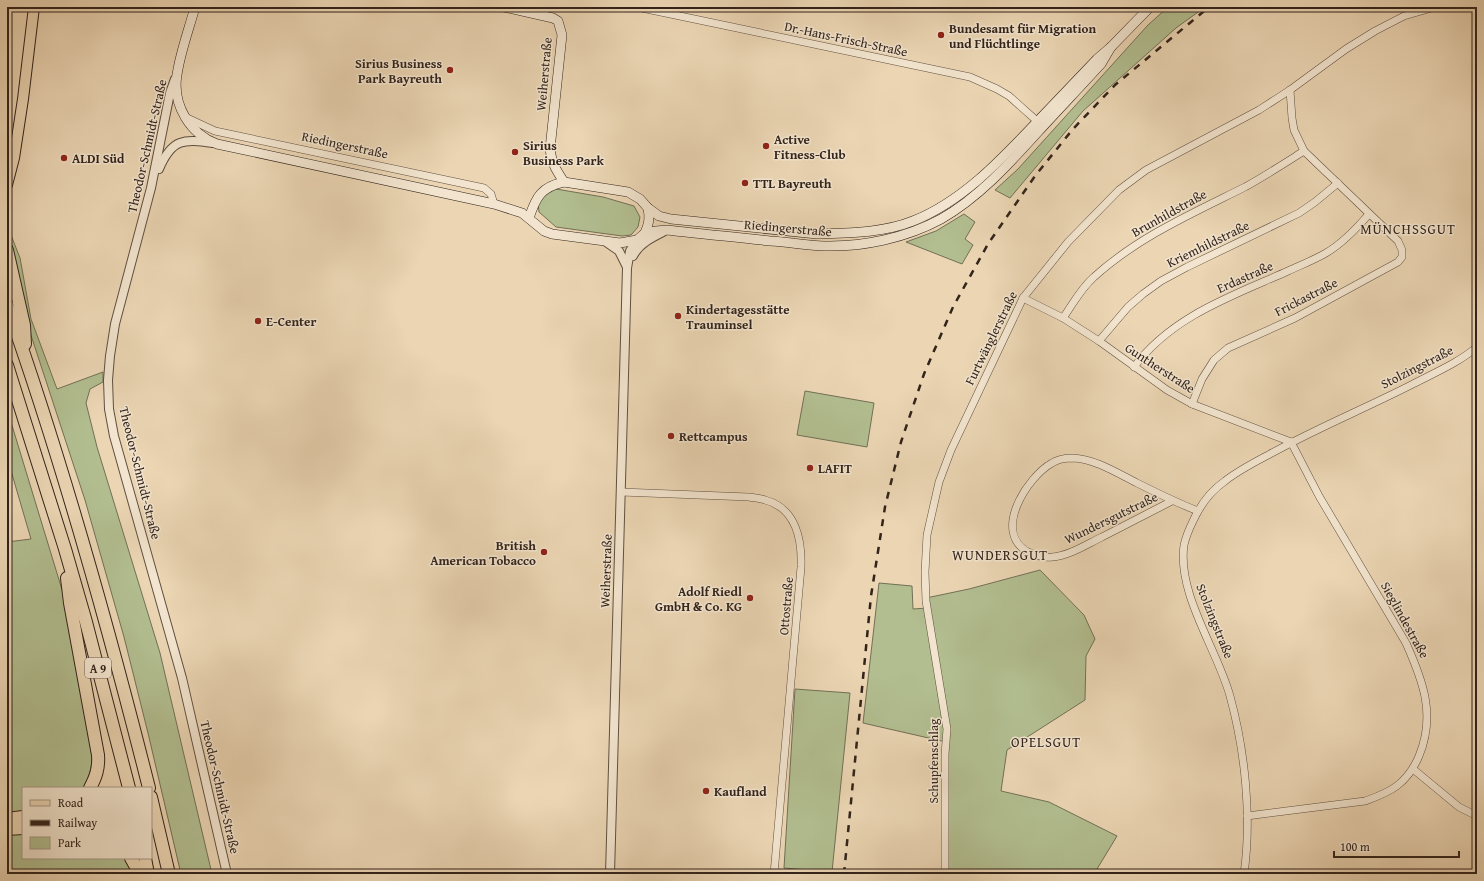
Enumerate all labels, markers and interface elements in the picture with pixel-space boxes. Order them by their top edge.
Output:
street label: Dr.-Hans-Frisch-Straße [783,17,909,61]
place label: Bundesamt für Migration und Flüchtlinge [949,19,1096,53]
marker: Bundesamt für Migration und Flüchtlinge [936,30,946,40]
street label: Weiherstraße [531,36,557,112]
place label: Sirius Business Park Bayreuth [355,54,442,88]
marker: Sirius Business Park Bayreuth [445,65,455,75]
street label: Theodor-Schmidt-Straße [122,77,172,215]
street label: Riedingerstraße [300,127,390,163]
place label: Active Fitness-Club [774,130,846,164]
place label: Sirius Business Park [523,136,604,170]
marker: Active Fitness-Club [761,141,771,151]
marker: Sirius Business Park [510,147,520,157]
place label: ALDI Süd [72,149,125,168]
marker: ALDI Süd [59,153,69,163]
place label: TTL Bayreuth [753,174,832,193]
marker: TTL Bayreuth [740,178,750,188]
street label: Brunhildstraße [1128,184,1210,242]
street label: Riedingerstraße [743,215,833,241]
street label: Kriemhildstraße [1163,216,1253,272]
district label: MÜNCHSSGUT [1360,219,1456,239]
street label: Erdastraße [1214,256,1276,298]
street label: Frickastraße [1271,273,1341,321]
street label: Furtwänglerstraße [960,288,1022,388]
place label: Kindertagesstätte Trauminsel [686,300,790,334]
marker: Kindertagesstätte Trauminsel [673,311,683,321]
place label: E-Center [266,312,316,331]
marker: E-Center [253,316,263,326]
street label: Guntherstraße [1121,338,1199,398]
street label: Stolzingstraße [1377,341,1457,393]
street label: Theodor-Schmidt-Straße [114,405,166,541]
place label: Rettcampus [679,427,748,446]
marker: Rettcampus [666,431,676,441]
place label: LAFIT [818,459,852,478]
marker: LAFIT [805,463,815,473]
street label: Wundersgutstraße [1061,487,1161,549]
street label: Weiherstraße [595,534,617,608]
place label: British American Tobacco [430,536,536,570]
district label: WUNDERSGUT [952,545,1048,565]
marker: British American Tobacco [539,547,549,557]
street label: Ottostraße [774,576,798,636]
street label: Sieglindestraße [1376,578,1434,662]
street label: Stolzingstraße [1191,581,1239,661]
place label: Adolf Riedl GmbH & Co. KG [655,582,742,616]
marker: Adolf Riedl GmbH & Co. KG [745,593,755,603]
road number: A 9 [85,658,111,678]
street label: Theodor-Schmidt-Straße [195,718,245,856]
street label: Schupfenschlag [924,718,943,804]
district label: OPELSGUT [1011,732,1081,752]
place label: Kaufland [714,782,767,801]
marker: Kaufland [701,786,711,796]
legend [22,787,152,859]
text: Road [58,794,84,811]
text: Railway [58,814,97,831]
scale bar [1334,833,1459,859]
text: Park [58,834,82,851]
text: 100 m [1340,838,1370,855]

